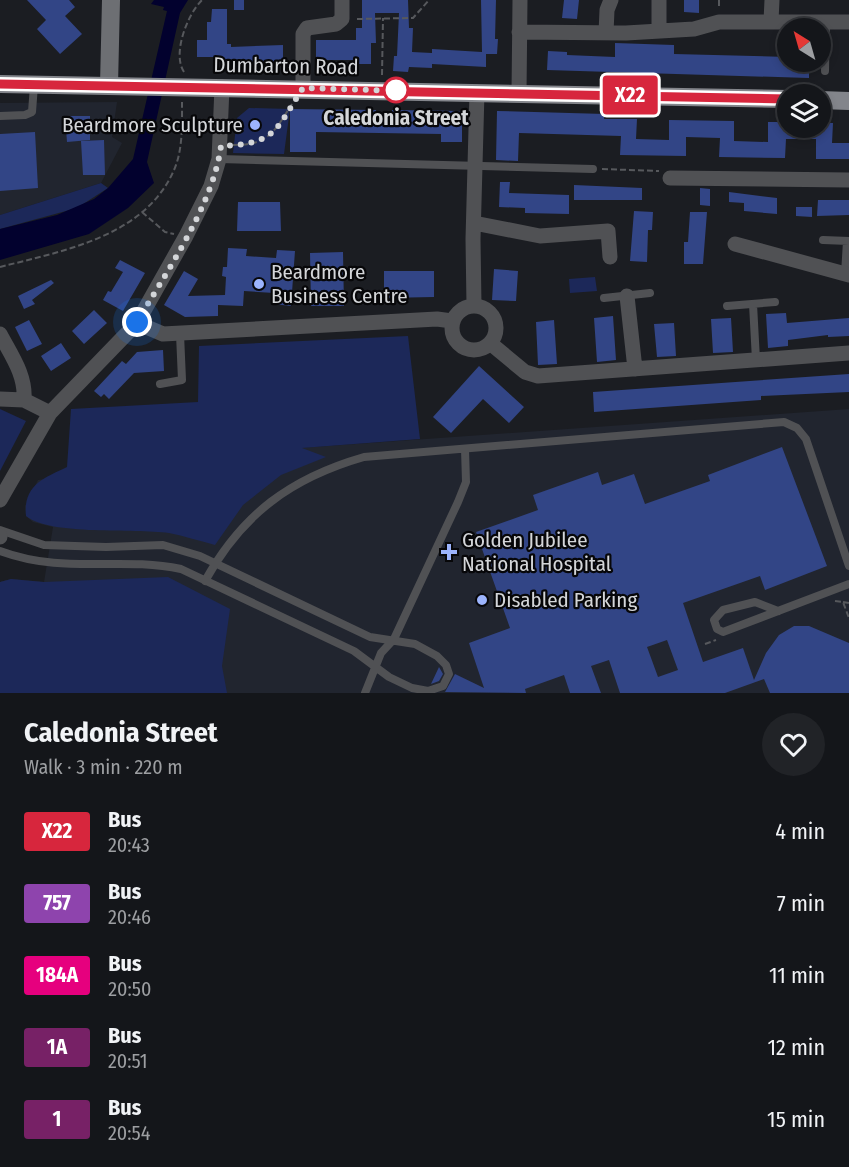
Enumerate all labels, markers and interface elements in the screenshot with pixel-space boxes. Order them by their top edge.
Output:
north arrow [777,18,831,72]
map controls [777,18,831,138]
street label: Dumbarton Road [213,52,359,80]
line badge: X22 [596,76,664,115]
marker: Caledonia Street [383,77,409,103]
text: X22 [615,82,645,108]
button: layers [777,84,831,138]
place label: Caledonia Street [323,105,469,131]
place label: Beardmore Sculpture [62,112,243,138]
marker: Beardmore Sculpture [248,118,262,132]
place label: Beardmore Business Centre [271,259,408,309]
marker: Beardmore Business Centre [252,277,266,291]
your location [122,307,152,337]
place label: Golden Jubilee National Hospital [462,527,612,577]
marker: Golden Jubilee National Hospital [440,543,458,561]
place label: Disabled Parking [494,587,637,613]
marker: Disabled Parking [475,593,489,607]
button: heart [762,713,825,776]
text: Caledonia Street [24,716,218,749]
text: Walk · 3 min · 220 m [24,755,183,779]
text: Bus [108,806,141,833]
text: X22 [42,818,72,844]
text: 4 min [775,818,825,845]
text: 20:43 [108,833,150,857]
text: Bus [108,878,141,905]
text: 757 [43,890,71,916]
text: 7 min [777,890,825,917]
text: 20:46 [108,905,151,929]
text: Bus [108,950,142,977]
text: 184A [36,962,78,988]
text: 11 min [769,962,825,989]
text: 20:50 [108,977,151,1001]
text: Bus [108,1022,141,1049]
text: 1A [47,1034,67,1060]
text: 12 min [767,1034,825,1061]
text: 20:51 [108,1049,148,1073]
text: Bus [108,1094,141,1121]
text: 1 [53,1106,61,1132]
text: 15 min [767,1106,825,1133]
text: 20:54 [108,1121,150,1145]

